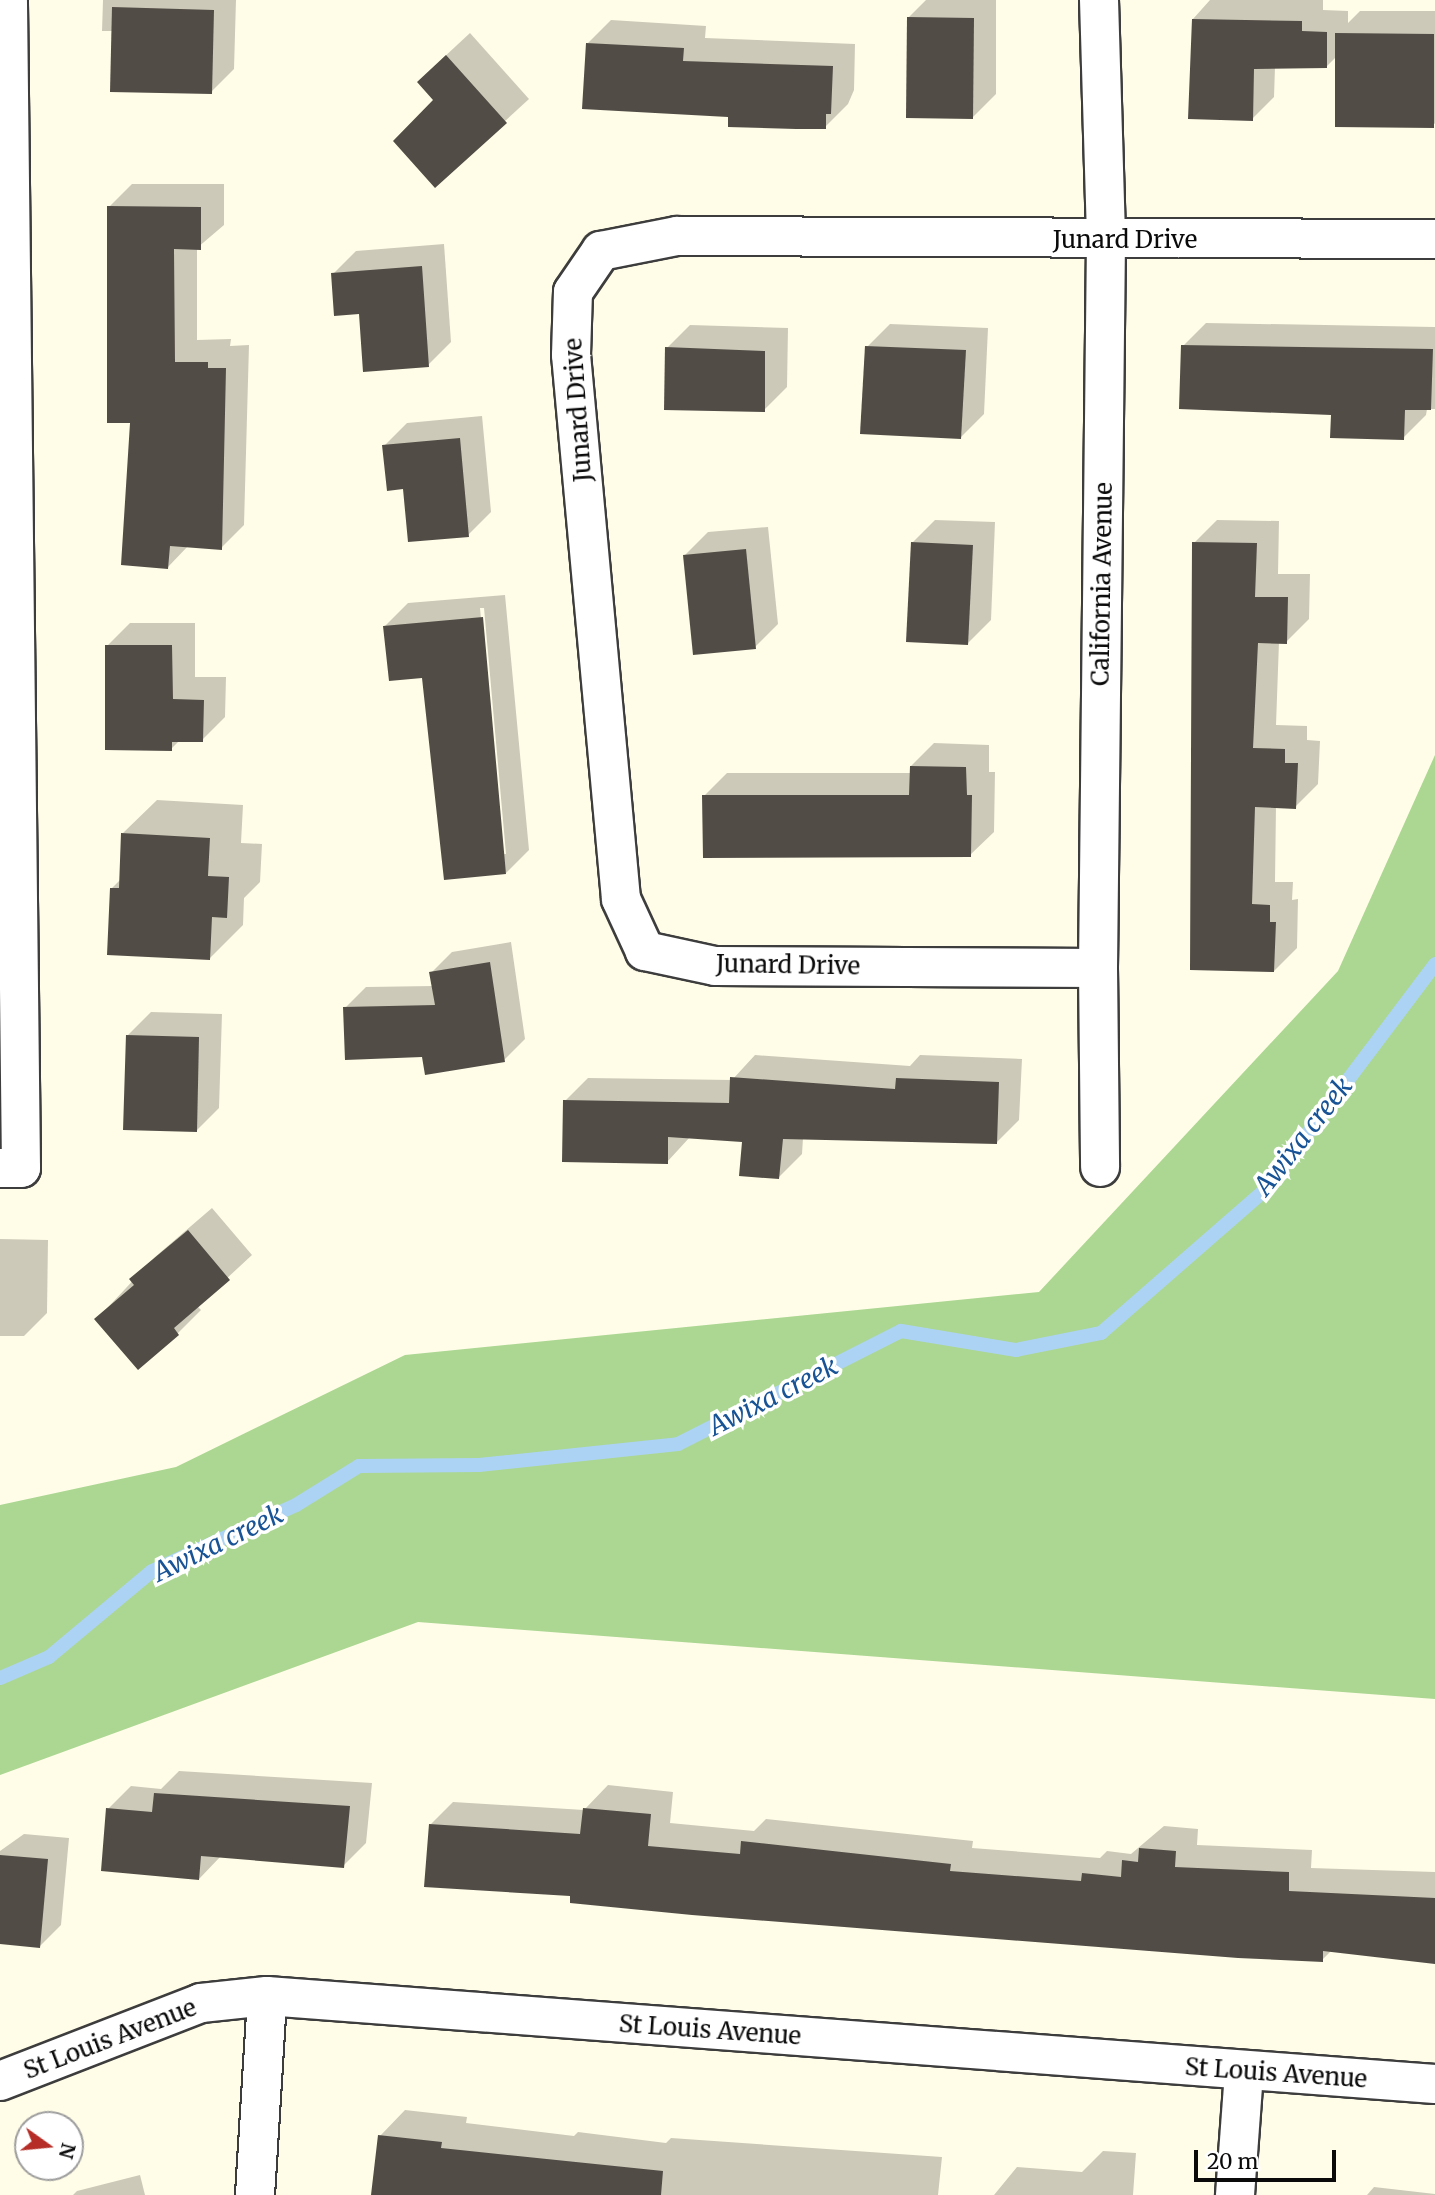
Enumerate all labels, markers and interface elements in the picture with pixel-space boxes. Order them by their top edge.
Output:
street label: Junard Drive [1053,226,1197,254]
street label: Junard Drive [559,337,597,483]
street label: California Avenue [1086,482,1118,686]
street label: Junard Drive [716,949,860,981]
water label: Awixa creek [1247,1071,1359,1201]
water label: Awixa creek [703,1350,843,1442]
water label: Awixa creek [148,1498,288,1588]
street label: St Louis Avenue [20,1993,200,2085]
street label: St Louis Avenue [618,2009,802,2051]
street label: St Louis Avenue [1184,2052,1368,2094]
north arrow [14,2111,84,2181]
scale bar [1197,2136,1339,2180]
text: N [54,2141,81,2161]
text: 20 m [1207,2148,1258,2175]

